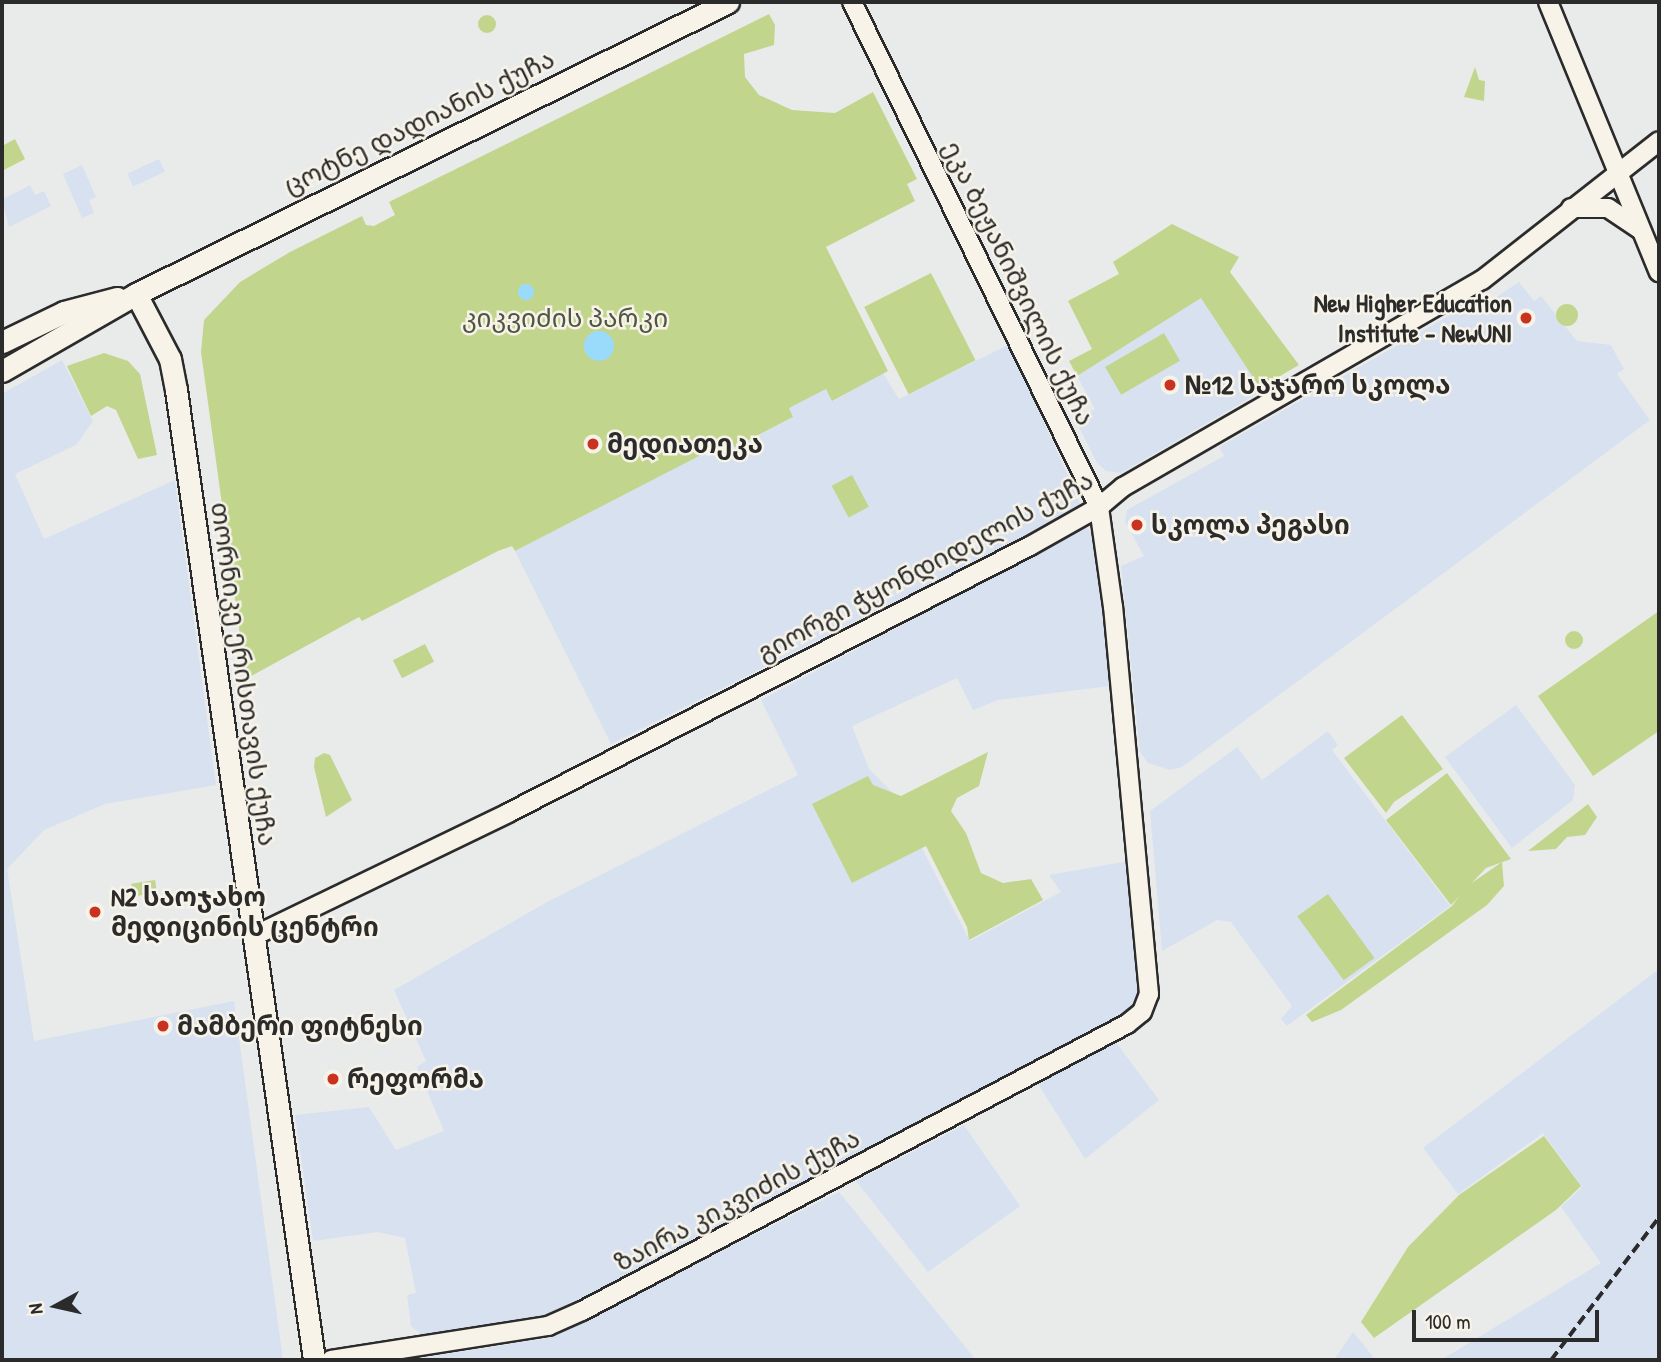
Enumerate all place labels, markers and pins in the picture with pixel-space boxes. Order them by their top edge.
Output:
place label: New Higher Education Institute - NewUNI [1314,287,1512,348]
marker: New Higher Education Institute - NewUNI [1518,310,1534,326]
place label: №12 საჯარო სკოლა [1184,369,1450,401]
marker: №12 საჯარო სკოლა [1162,377,1178,393]
place label: მედიათეკა [607,428,763,460]
marker: მედიათეკა [585,436,601,452]
place label: სკოლა პეგასი [1151,509,1350,541]
marker: სკოლა პეგასი [1129,517,1145,533]
place label: N2 საოჯახო მედიცინის ცენტრი [111,881,379,942]
marker: N2 საოჯახო მედიცინის ცენტრი [85,902,105,922]
place label: მამბერი ფიტნესი [177,1010,423,1042]
marker: მამბერი ფიტნესი [155,1018,171,1034]
place label: რეფორმა [347,1063,484,1095]
marker: რეფორმა [325,1071,341,1087]

